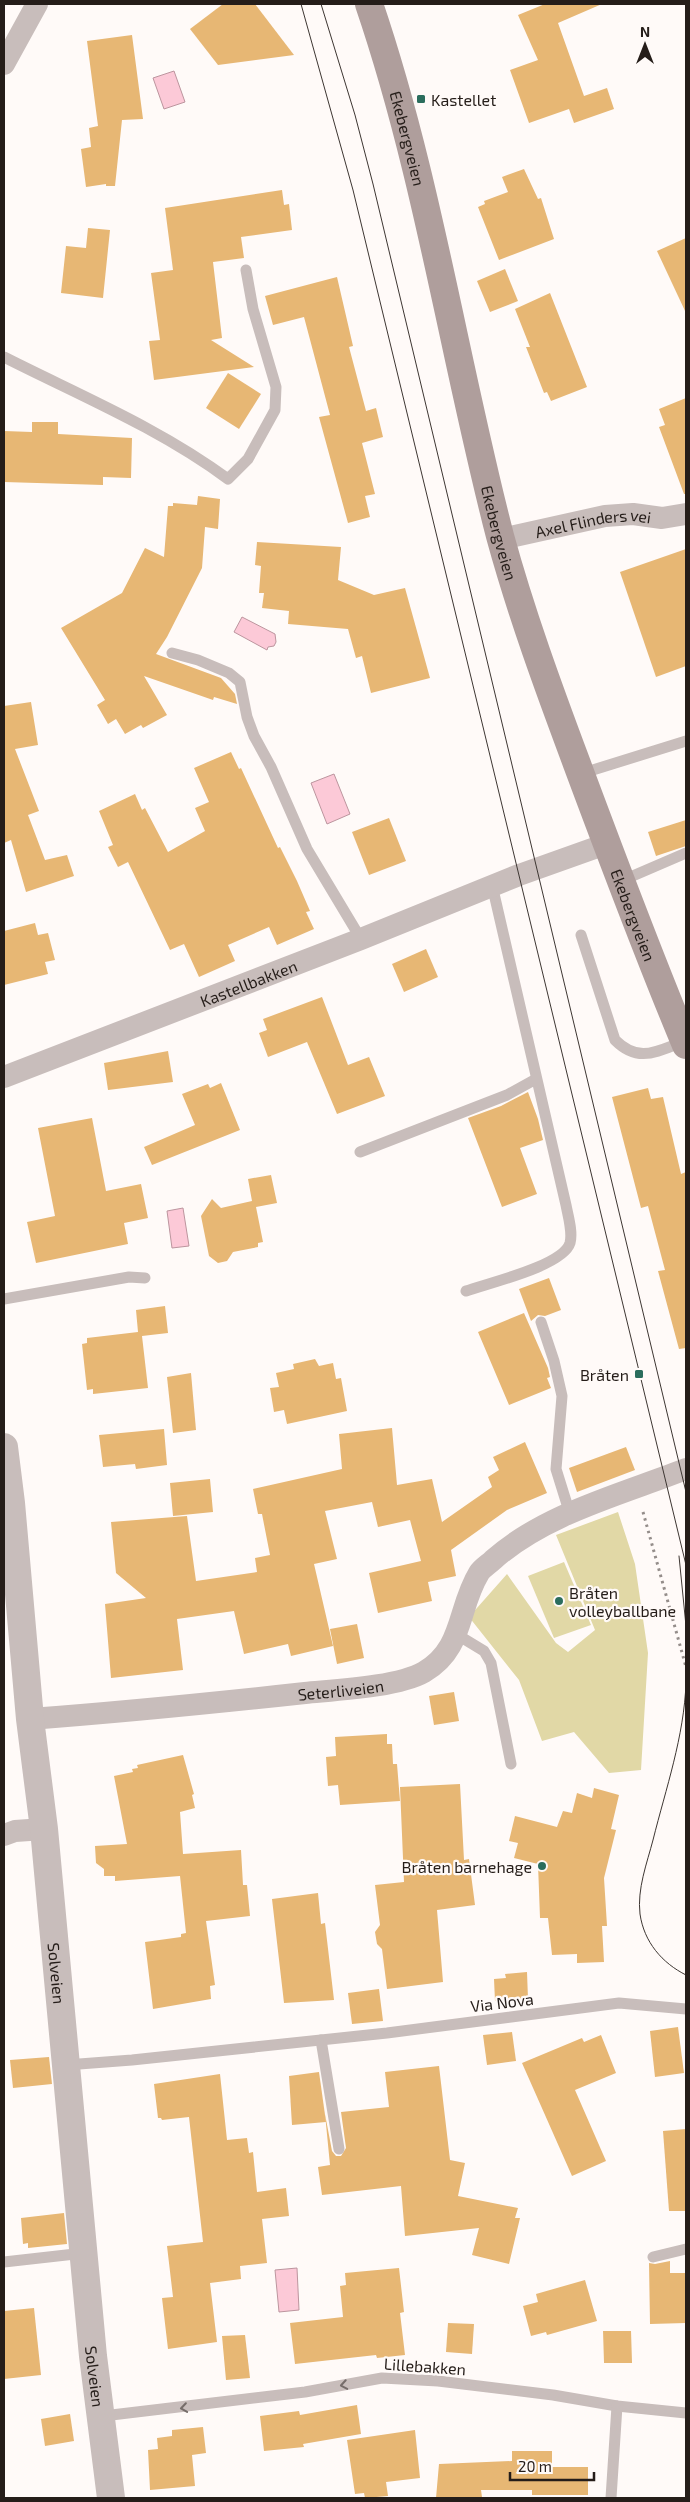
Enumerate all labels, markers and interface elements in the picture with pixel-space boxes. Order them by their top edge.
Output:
north arrow [620,20,670,70]
text: N [640,23,650,40]
street label: Ekebergveien [387,89,430,188]
place label: Kastellet [431,90,496,109]
marker: Kastellet [415,93,427,105]
street label: Ekebergveien [478,484,522,582]
street label: Axel Flinders vei [533,504,653,541]
street label: Ekebergveien [608,866,660,964]
street label: Kastellbakken [197,955,300,1010]
place label: Bråten [580,1365,629,1384]
marker: Bråten [633,1368,645,1380]
place label: Bråten volleyballbane [569,1583,676,1620]
marker: Bråten volleyballbane [553,1595,565,1607]
street label: Seterliveien [297,1675,385,1703]
place label: Bråten barnehage [402,1857,532,1876]
marker: Bråten barnehage [536,1860,548,1872]
street label: Solveien [45,1942,70,2005]
street label: Via Nova [469,1989,535,2015]
street label: Solveien [83,2345,109,2408]
street label: Lillebakken [383,2354,467,2378]
one-way arrow [340,2379,349,2390]
one-way arrow [179,2402,187,2413]
scale bar [510,2450,594,2482]
text: 20 m [518,2457,552,2475]

